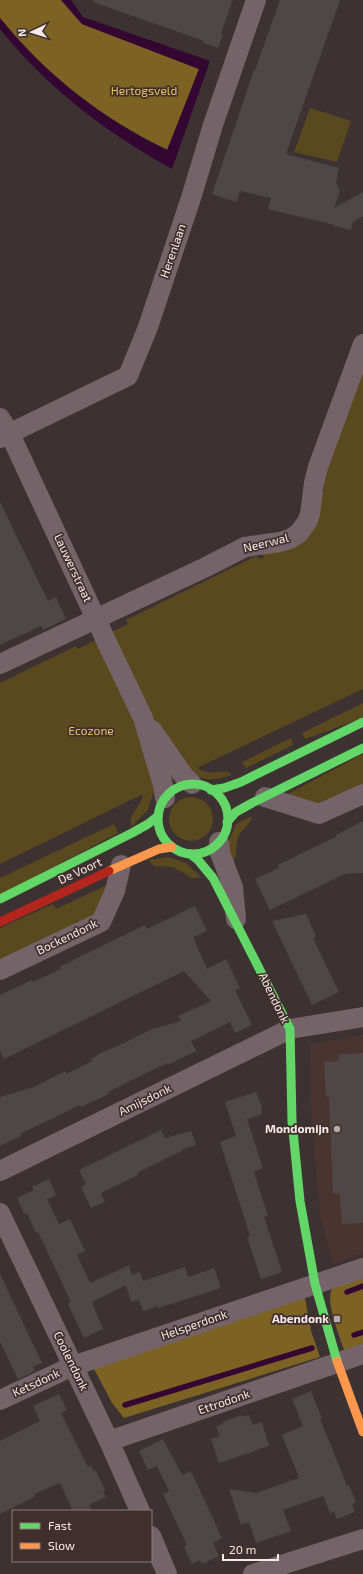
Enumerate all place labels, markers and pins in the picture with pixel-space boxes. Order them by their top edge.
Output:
place label: Mondomijn [265,1121,329,1136]
marker: Mondomijn [332,1124,342,1134]
place label: Abendonk [272,1311,329,1325]
marker: Abendonk [332,1314,342,1324]

